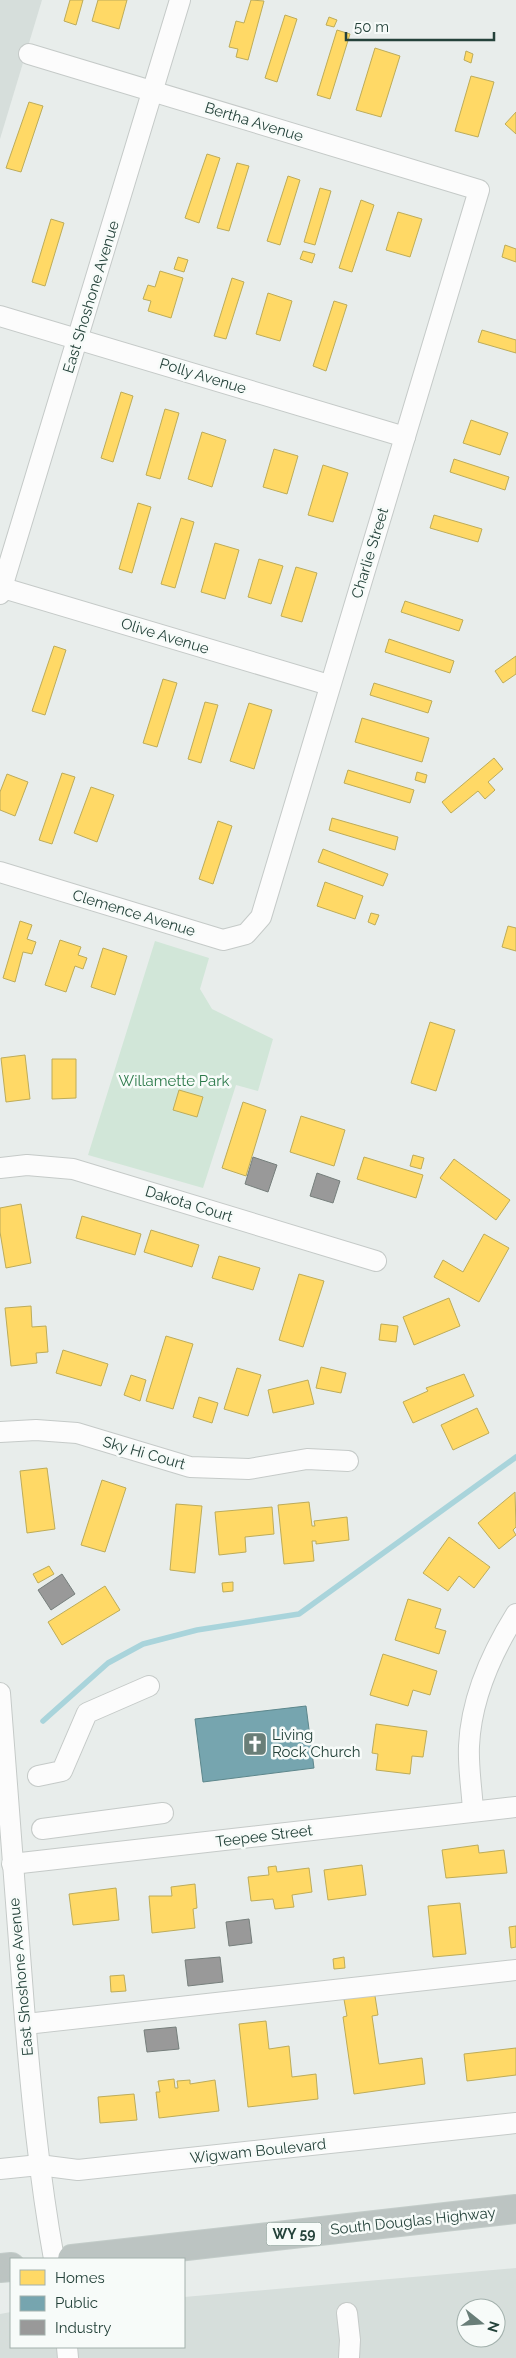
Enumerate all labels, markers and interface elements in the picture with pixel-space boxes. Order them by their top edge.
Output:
scale bar [346,10,494,42]
text: 50 m [354,18,389,36]
street label: Bertha Avenue [203,98,306,146]
street label: East Shoshone Avenue [59,218,123,375]
street label: Polly Avenue [157,354,249,398]
street label: Charlie Street [348,505,392,601]
street label: Olive Avenue [119,614,211,658]
street label: Clemence Avenue [70,886,198,940]
park label: Willamette Park [119,1072,230,1090]
street label: Dakota Court [143,1182,235,1226]
street label: Sky Hi Court [101,1433,187,1473]
place label: Living Rock Church [272,1726,360,1761]
church icon: Living Rock Church [242,1731,268,1757]
street label: Teepee Street [215,1821,313,1851]
street label: East Shoshone Avenue [5,1897,37,2057]
street label: Wigwam Boulevard [189,2135,327,2167]
street label: South Douglas Highway [330,2203,496,2239]
road number: WY 59 [266,2222,322,2246]
legend [10,2258,185,2348]
text: Homes [55,2269,105,2287]
text: Public [55,2294,98,2312]
north arrow [456,2298,506,2348]
text: Industry [55,2319,111,2337]
text: N [484,2319,503,2334]

